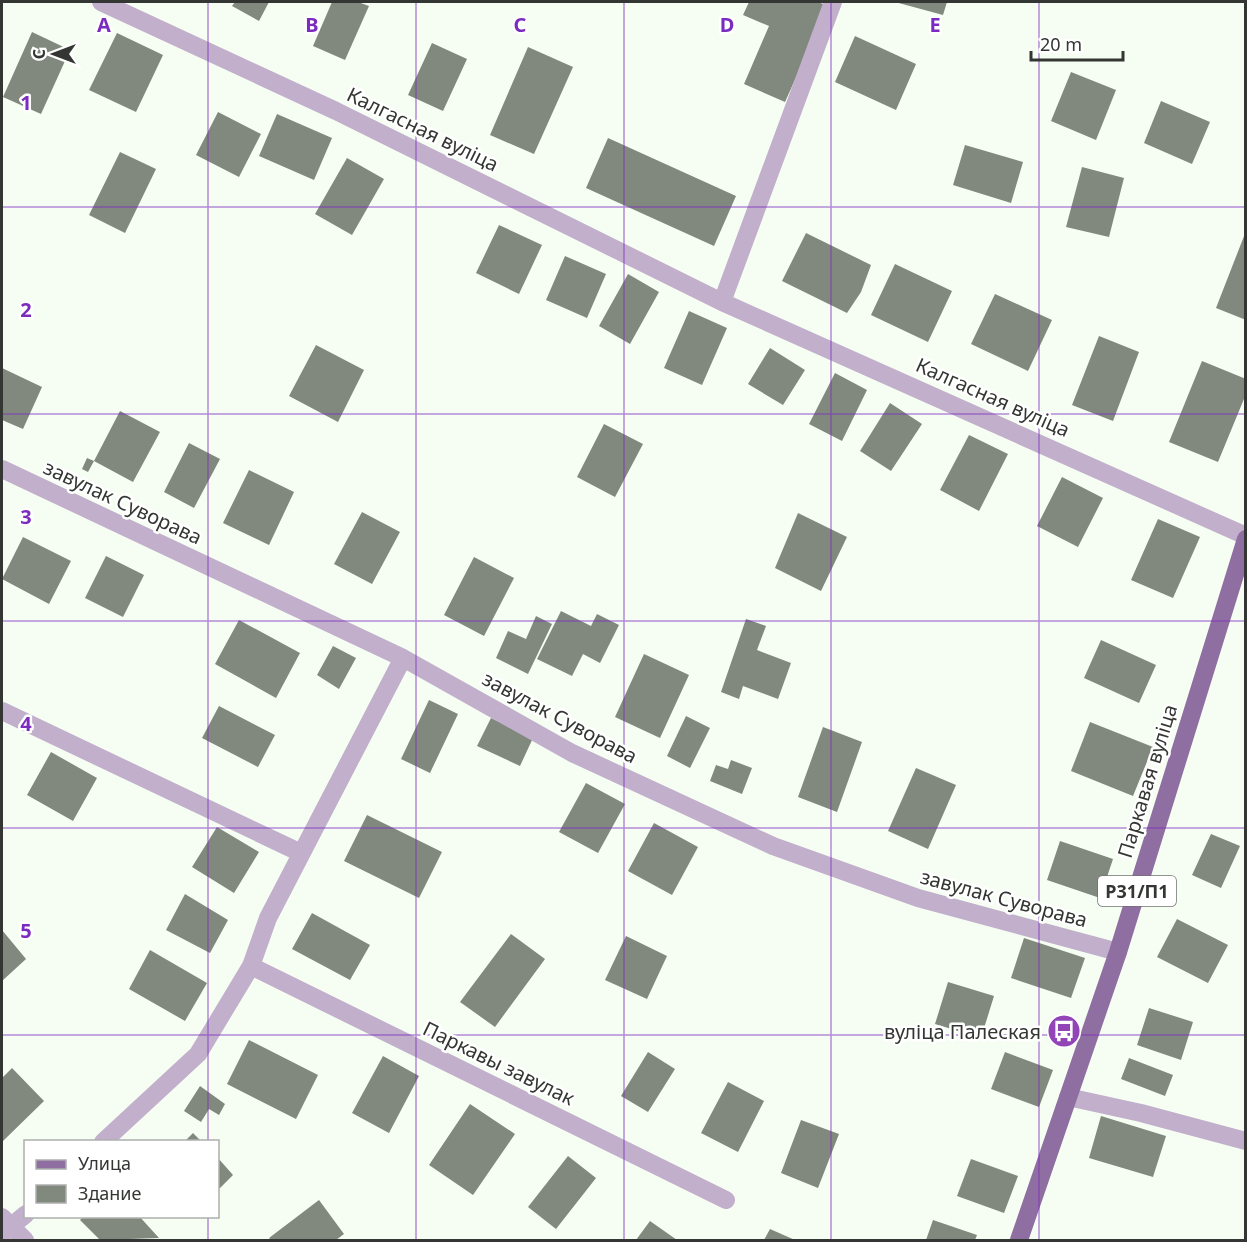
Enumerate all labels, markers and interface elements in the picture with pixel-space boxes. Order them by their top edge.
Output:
text: A [97,11,111,38]
text: B [305,11,319,38]
text: C [514,11,527,38]
text: D [720,11,734,38]
text: E [929,11,941,38]
north arrow [24,24,84,84]
scale bar [1031,24,1122,62]
text: 20 m [1040,32,1082,56]
text: С [28,49,50,59]
street label: Калгасная вуліца [343,81,503,177]
text: 1 [20,89,32,116]
text: 2 [20,296,32,323]
street label: Калгасная вуліца [912,351,1074,443]
street label: завулак Суворава [40,453,206,551]
text: 3 [20,503,32,530]
street label: завулак Суворава [478,665,642,769]
street label: Паркавая вуліца [1111,701,1183,861]
text: 4 [20,710,32,737]
street label: завулак Суворава [918,863,1090,933]
road number: Р31/П1 [1098,876,1176,906]
text: 5 [20,917,32,944]
bus stop icon: вуліца Палеская [1046,1013,1082,1049]
street label: Паркавы завулак [419,1015,580,1112]
place label: вуліца Палеская [884,1018,1041,1045]
legend [24,1140,219,1218]
text: Улица [78,1151,131,1175]
text: Здание [78,1181,142,1205]

